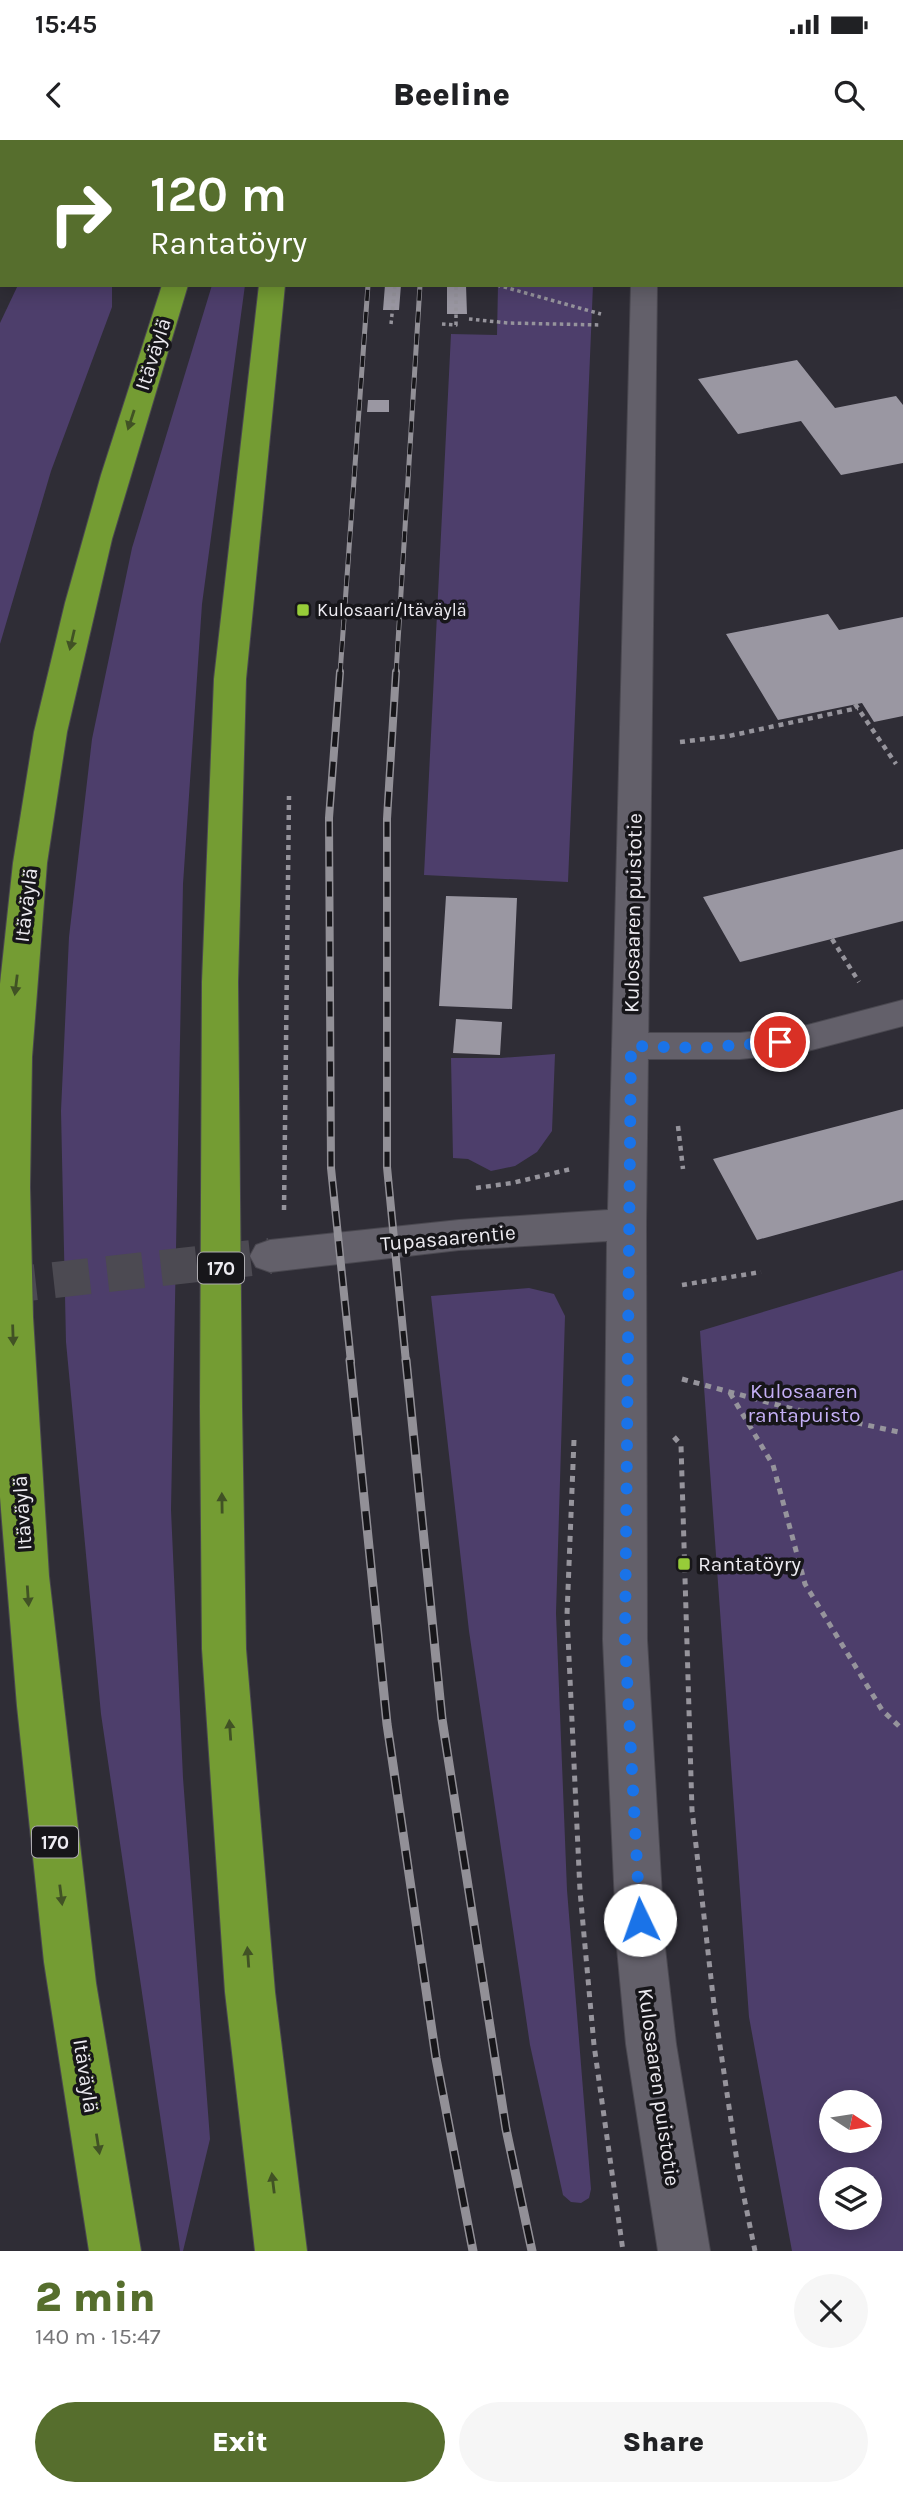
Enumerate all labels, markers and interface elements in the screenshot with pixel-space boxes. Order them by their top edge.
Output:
text: 15:45 [35,9,97,40]
icon: back [35,76,73,114]
text: Beeline [393,76,510,113]
icon: search [830,76,868,114]
text: 120 m [150,166,287,223]
icon: right [35,168,126,259]
text: Rantatöyry [150,225,307,262]
street label: Itäväylä [130,315,176,393]
one-way arrow [126,410,136,431]
place label: Kulosaari/Itäväylä [317,599,467,621]
marker: Kulosaari/Itäväylä [295,602,311,618]
one-way arrow [66,629,77,651]
street label: Kulosaaren puistotie [619,813,647,1013]
street label: Itäväylä [10,866,42,944]
one-way arrow [11,974,22,996]
pin [750,1012,810,1072]
icon: arrive [761,1023,799,1061]
street label: Tupasaarentie [379,1220,517,1256]
road number: 170 [198,1252,244,1284]
one-way arrow [7,1324,19,1346]
park label: Kulosaaren rantapuisto [748,1379,860,1427]
street label: Itäväylä [7,1475,37,1551]
one-way arrow [216,1492,228,1514]
place label: Rantatöyry [698,1552,801,1576]
marker: Rantatöyry [676,1556,692,1572]
one-way arrow [23,1585,34,1607]
one-way arrow [224,1719,235,1741]
road number: 170 [32,1826,78,1858]
position arrow [603,1883,677,1957]
one-way arrow [56,1884,67,1906]
one-way arrow [242,1946,253,1968]
street label: Kulosaaren puistotie [633,1986,685,2188]
street label: Itäväylä [68,2037,104,2115]
north arrow [819,2090,882,2152]
map controls [819,2090,882,2230]
one-way arrow [93,2133,104,2155]
button: layers [819,2167,882,2230]
one-way arrow [268,2172,279,2194]
text: 2 min [35,2272,155,2322]
button: close [794,2274,868,2348]
text: 140 m · 15:47 [35,2323,161,2350]
button: Exit [35,2402,445,2482]
button: Share [459,2402,868,2482]

